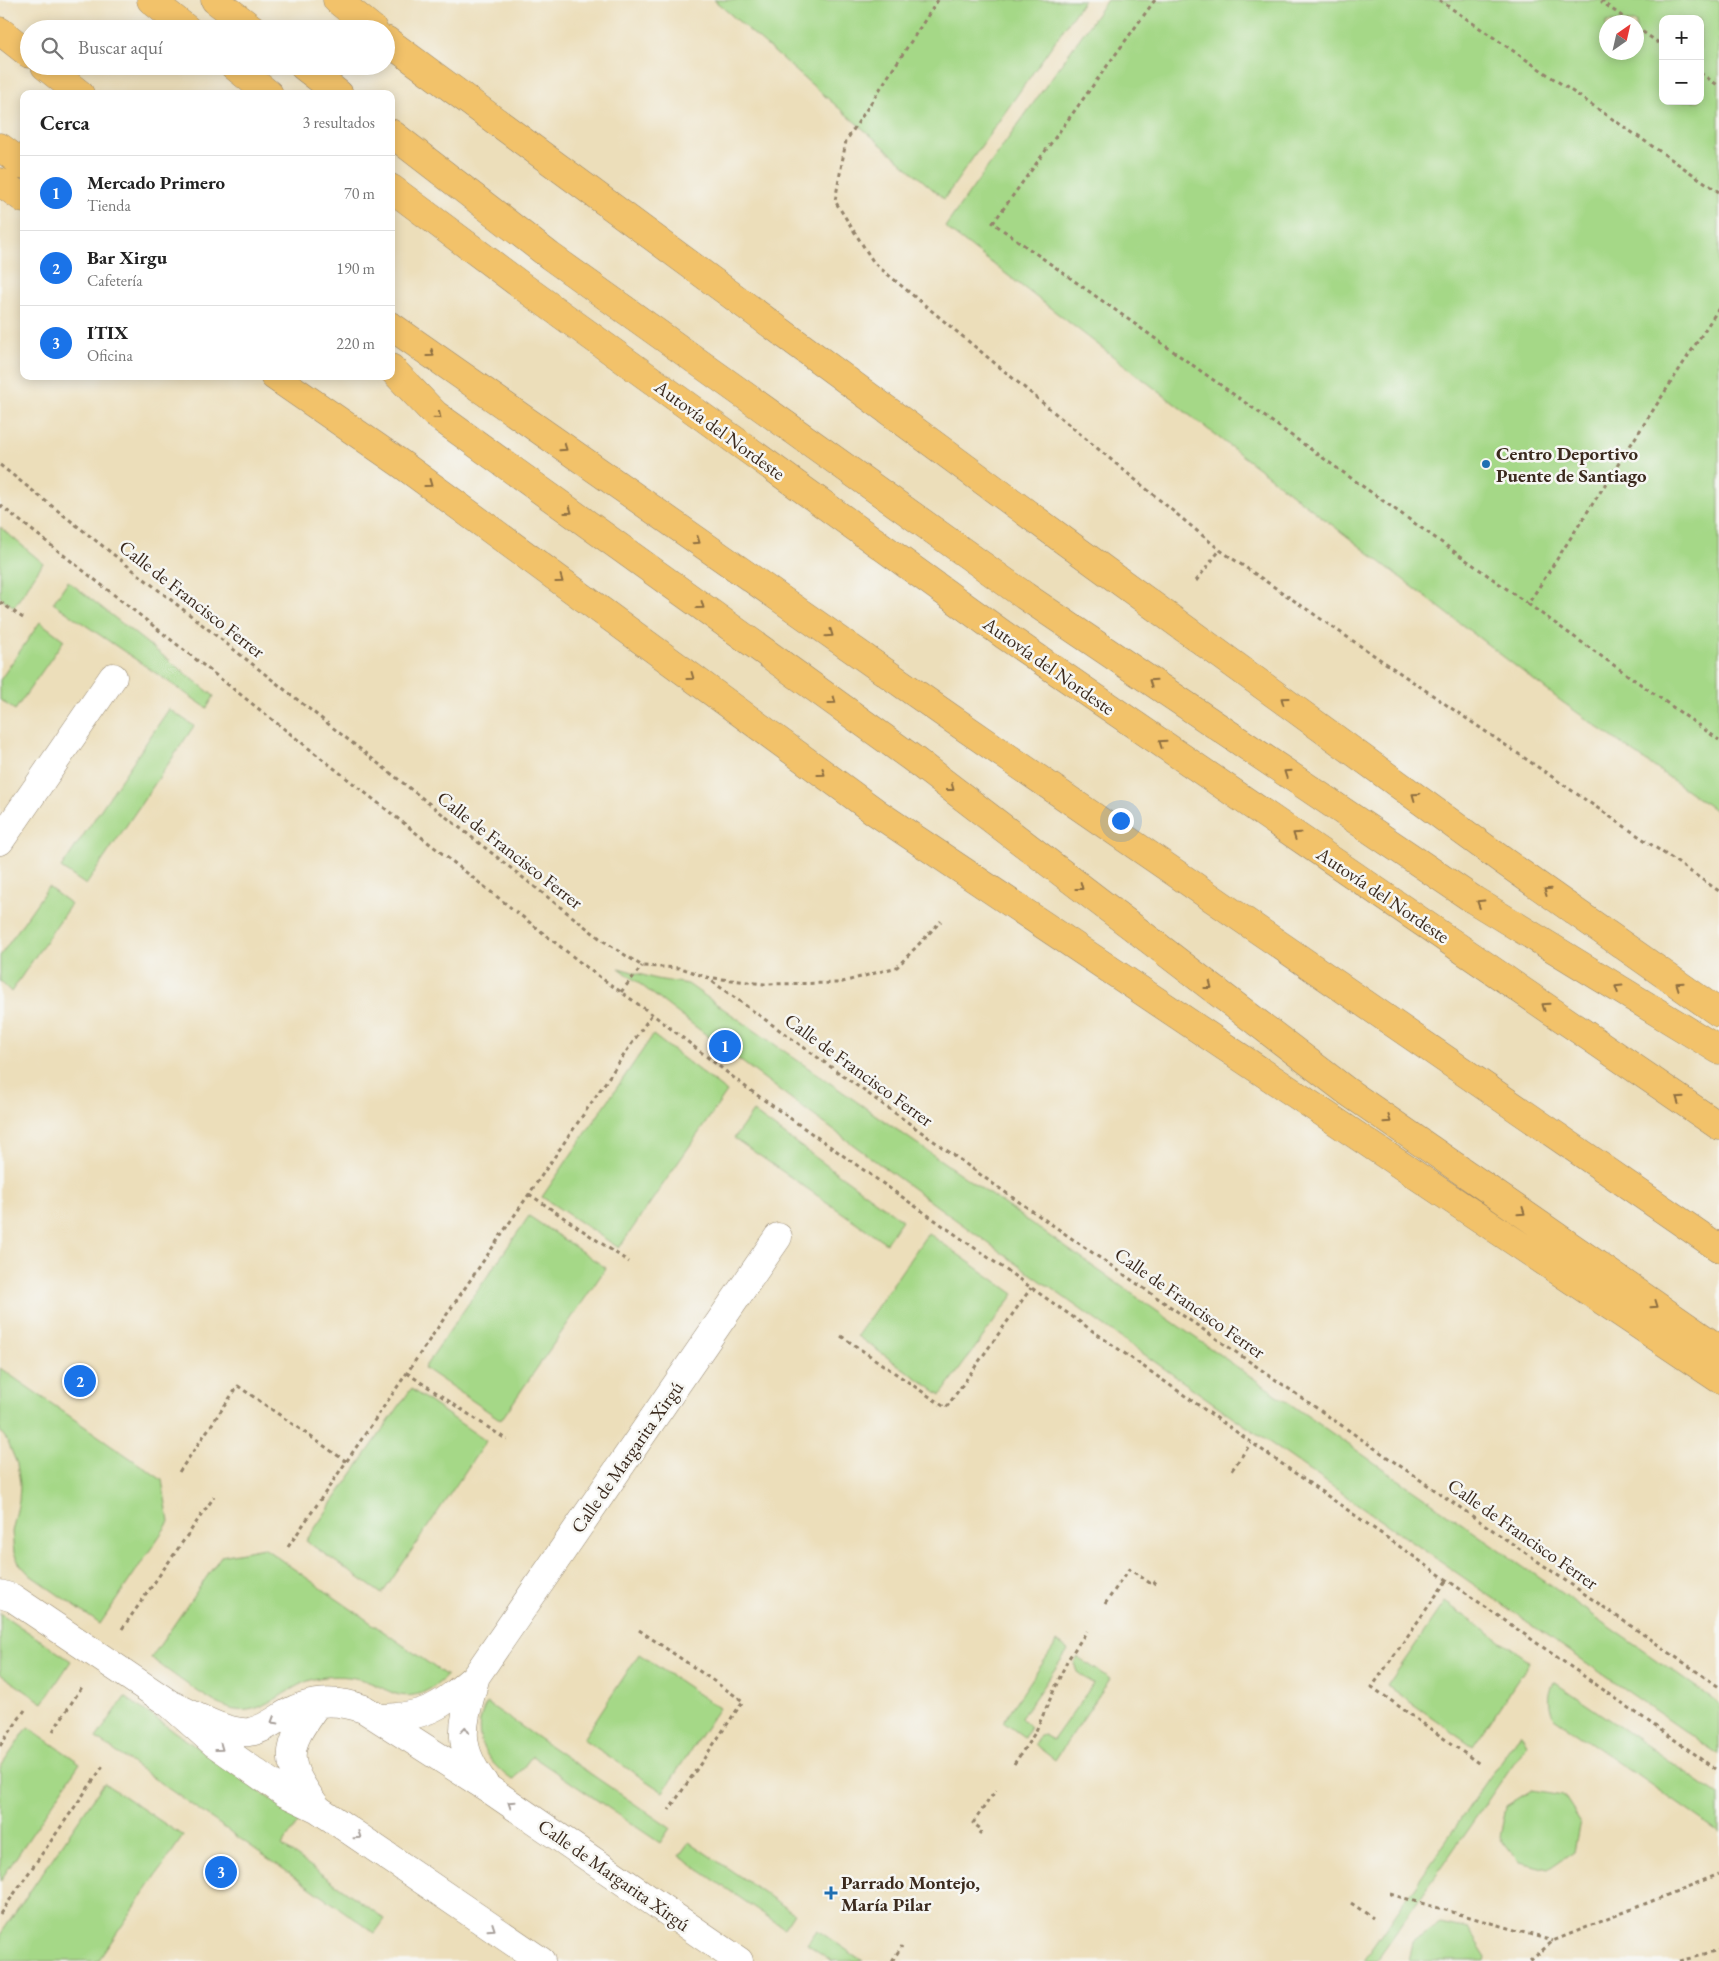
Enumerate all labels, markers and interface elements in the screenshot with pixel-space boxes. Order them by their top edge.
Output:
north arrow [1599,15,1644,60]
map controls [1659,15,1704,105]
button: + [1659,15,1704,60]
search box [20,20,395,75]
icon: search [38,34,66,62]
text: Buscar aquí [78,35,163,60]
button: − [1659,60,1704,105]
text: Cerca [40,109,90,136]
text: 3 resultados [303,112,375,133]
text: Mercado Primero [87,170,225,195]
text: 1 [52,183,60,204]
text: 70 m [344,183,375,204]
text: Tienda [87,195,131,216]
text: Bar Xirgu [87,245,167,270]
text: 2 [52,258,60,279]
text: 190 m [336,258,375,279]
text: Cafetería [87,270,143,291]
text: ITIX [87,320,128,345]
text: 3 [52,333,60,354]
text: 220 m [336,333,375,354]
text: Oficina [87,345,133,366]
one-way arrow [425,348,435,357]
street label: Autovía del Nordeste [649,374,790,486]
one-way arrow [432,410,441,419]
place label: Centro Deportivo Puente de Santiago [1496,441,1647,488]
one-way arrow [558,442,567,451]
marker: Centro Deportivo Puente de Santiago [1480,458,1492,470]
one-way arrow [423,478,433,487]
one-way arrow [563,505,573,514]
street label: Calle de Francisco Ferrer [114,534,270,664]
one-way arrow [691,535,701,544]
one-way arrow [554,574,564,583]
one-way arrow [695,600,705,609]
street label: Autovía del Nordeste [977,611,1120,721]
one-way arrow [824,628,834,637]
one-way arrow [685,671,694,679]
one-way arrow [1148,679,1158,688]
one-way arrow [827,695,837,704]
one-way arrow [1280,697,1289,706]
one-way arrow [1158,740,1168,749]
one-way arrow [816,767,826,776]
one-way arrow [1283,770,1293,779]
one-way arrow [945,782,954,790]
street label: Calle de Francisco Ferrer [432,785,588,915]
one-way arrow [1411,793,1421,802]
your location [1108,808,1134,834]
one-way arrow [1292,832,1302,841]
street label: Autovía del Nordeste [1311,841,1454,949]
one-way arrow [1074,881,1083,889]
one-way arrow [1543,888,1552,897]
one-way arrow [1476,899,1485,909]
one-way arrow [1203,980,1212,988]
one-way arrow [1675,982,1685,991]
one-way arrow [1614,985,1623,994]
one-way arrow [1542,1003,1551,1012]
street label: Calle de Francisco Ferrer [780,1008,939,1133]
pin: 1 [709,1027,741,1065]
one-way arrow [1675,1096,1685,1105]
one-way arrow [1382,1114,1392,1123]
one-way arrow [1517,1206,1526,1216]
street label: Calle de Francisco Ferrer [1110,1242,1271,1365]
one-way arrow [1650,1299,1659,1308]
pin: 2 [64,1362,96,1400]
street label: Calle de Margarita Xirgú [565,1376,689,1538]
street label: Calle de Francisco Ferrer [1443,1473,1604,1596]
one-way arrow [270,1715,279,1725]
one-way arrow [459,1726,470,1734]
one-way arrow [215,1741,224,1751]
one-way arrow [507,1801,517,1810]
street label: Calle de Margarita Xirgú [533,1813,695,1937]
one-way arrow [352,1830,362,1839]
pin: 3 [205,1853,237,1891]
place label: Parrado Montejo, María Pilar [841,1870,980,1917]
marker: Parrado Montejo, María Pilar [825,1887,837,1899]
one-way arrow [486,1922,496,1931]

